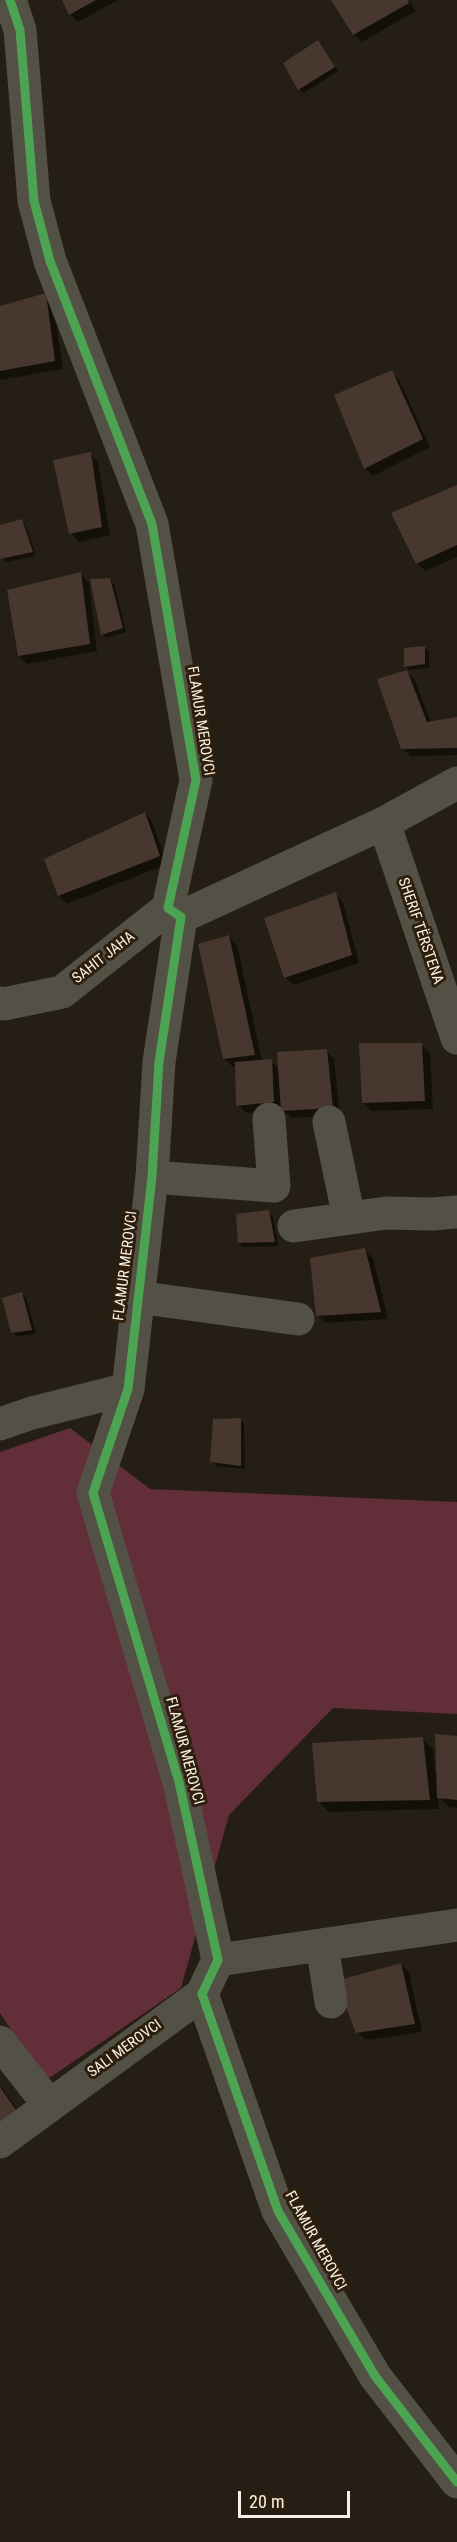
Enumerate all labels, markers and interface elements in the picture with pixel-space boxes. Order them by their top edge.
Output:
street label: FLAMUR MEROVCI [182,665,218,777]
street label: SHERIF TËRSTENA [393,875,447,987]
street label: SAHIT JAHA [69,928,139,988]
street label: FLAMUR MEROVCI [110,1210,142,1322]
street label: FLAMUR MEROVCI [161,1695,207,1807]
street label: SALI MEROVCI [85,2016,165,2082]
street label: FLAMUR MEROVCI [280,2188,350,2294]
scale bar [241,2479,354,2517]
text: 20 m [249,2491,284,2512]

